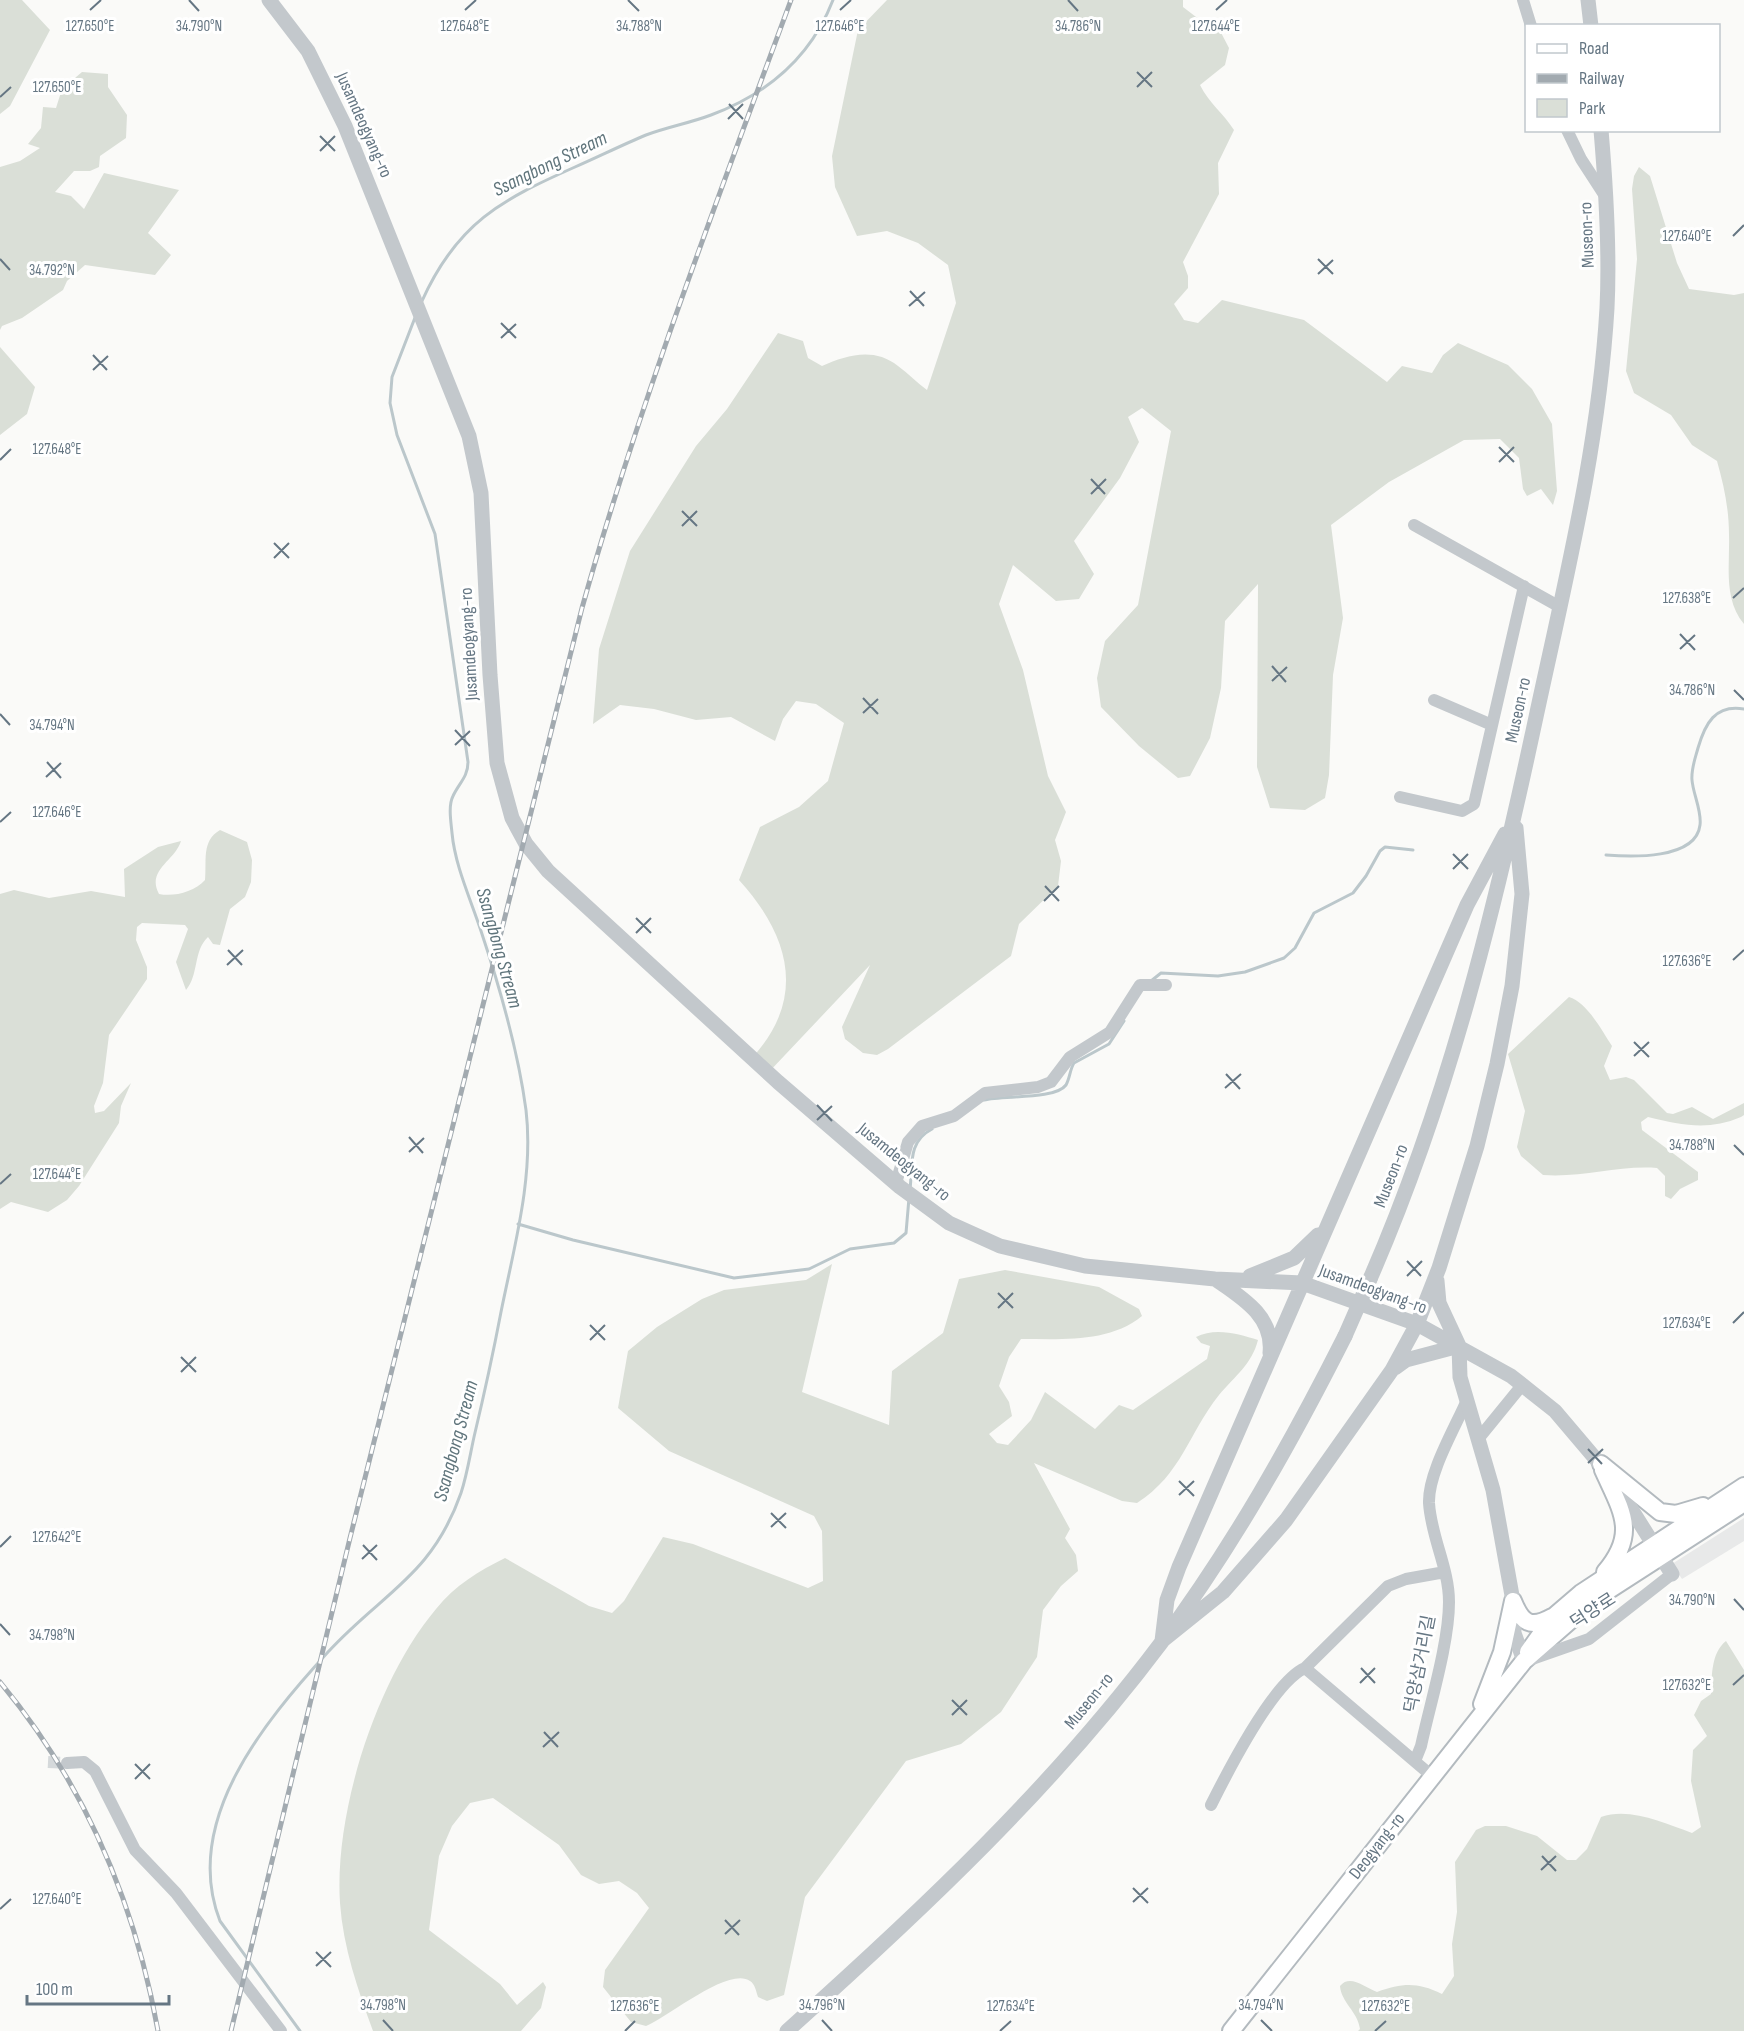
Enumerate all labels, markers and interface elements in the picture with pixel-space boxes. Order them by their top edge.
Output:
text: 127.650°E [66,17,114,36]
text: 34.790°N [176,17,222,36]
text: 127.648°E [441,17,489,36]
text: 34.788°N [616,17,662,36]
text: 127.646°E [815,17,865,36]
text: 34.786°N [1055,17,1101,36]
text: 127.644°E [1192,17,1240,36]
legend [1525,24,1720,132]
text: Road [1579,38,1609,59]
street label: Jusamdeogyang-ro [331,68,397,181]
text: Railway [1579,68,1624,89]
text: 127.650°E [33,78,81,97]
text: Park [1579,98,1605,119]
water label: Ssangbong Stream [489,126,611,202]
street label: Museon-ro [1575,202,1599,268]
text: 127.640°E [1662,227,1712,246]
text: 34.792°N [29,261,75,280]
text: 127.648°E [33,440,81,459]
street label: Jusamdeogyang-ro [456,587,482,702]
text: 127.638°E [1663,589,1711,608]
street label: Museon-ro [1501,676,1535,744]
text: 34.786°N [1669,681,1715,700]
text: 34.794°N [29,716,75,735]
text: 127.646°E [32,803,82,822]
water label: Ssangbong Stream [470,885,528,1011]
text: 127.636°E [1663,952,1711,971]
street label: Jusamdeogyang-ro [853,1118,955,1206]
text: 34.788°N [1669,1136,1715,1155]
street label: Museon-ro [1369,1141,1413,1211]
text: 127.644°E [33,1165,81,1184]
street label: Jusamdeogyang-ro [1315,1259,1430,1318]
text: 127.634°E [1663,1314,1711,1333]
water label: Ssangbong Stream [428,1378,484,1504]
text: 127.642°E [33,1528,81,1547]
street label: 덕양로 [1566,1589,1620,1633]
text: 34.790°N [1669,1591,1715,1610]
street label: 덕양삼거리길 [1400,1613,1440,1715]
text: 34.798°N [29,1626,75,1645]
street label: Museon-ro [1060,1669,1118,1733]
text: 127.632°E [1663,1676,1711,1695]
street label: Deogyang-ro [1345,1809,1409,1883]
text: 127.640°E [32,1890,82,1909]
scale bar [27,1968,170,2006]
text: 100 m [36,1979,73,2000]
text: 34.798°N [360,1996,406,2015]
text: 34.796°N [799,1996,845,2015]
text: 34.794°N [1238,1996,1284,2015]
text: 127.636°E [611,1997,659,2016]
text: 127.634°E [987,1997,1035,2016]
text: 127.632°E [1362,1997,1410,2016]

